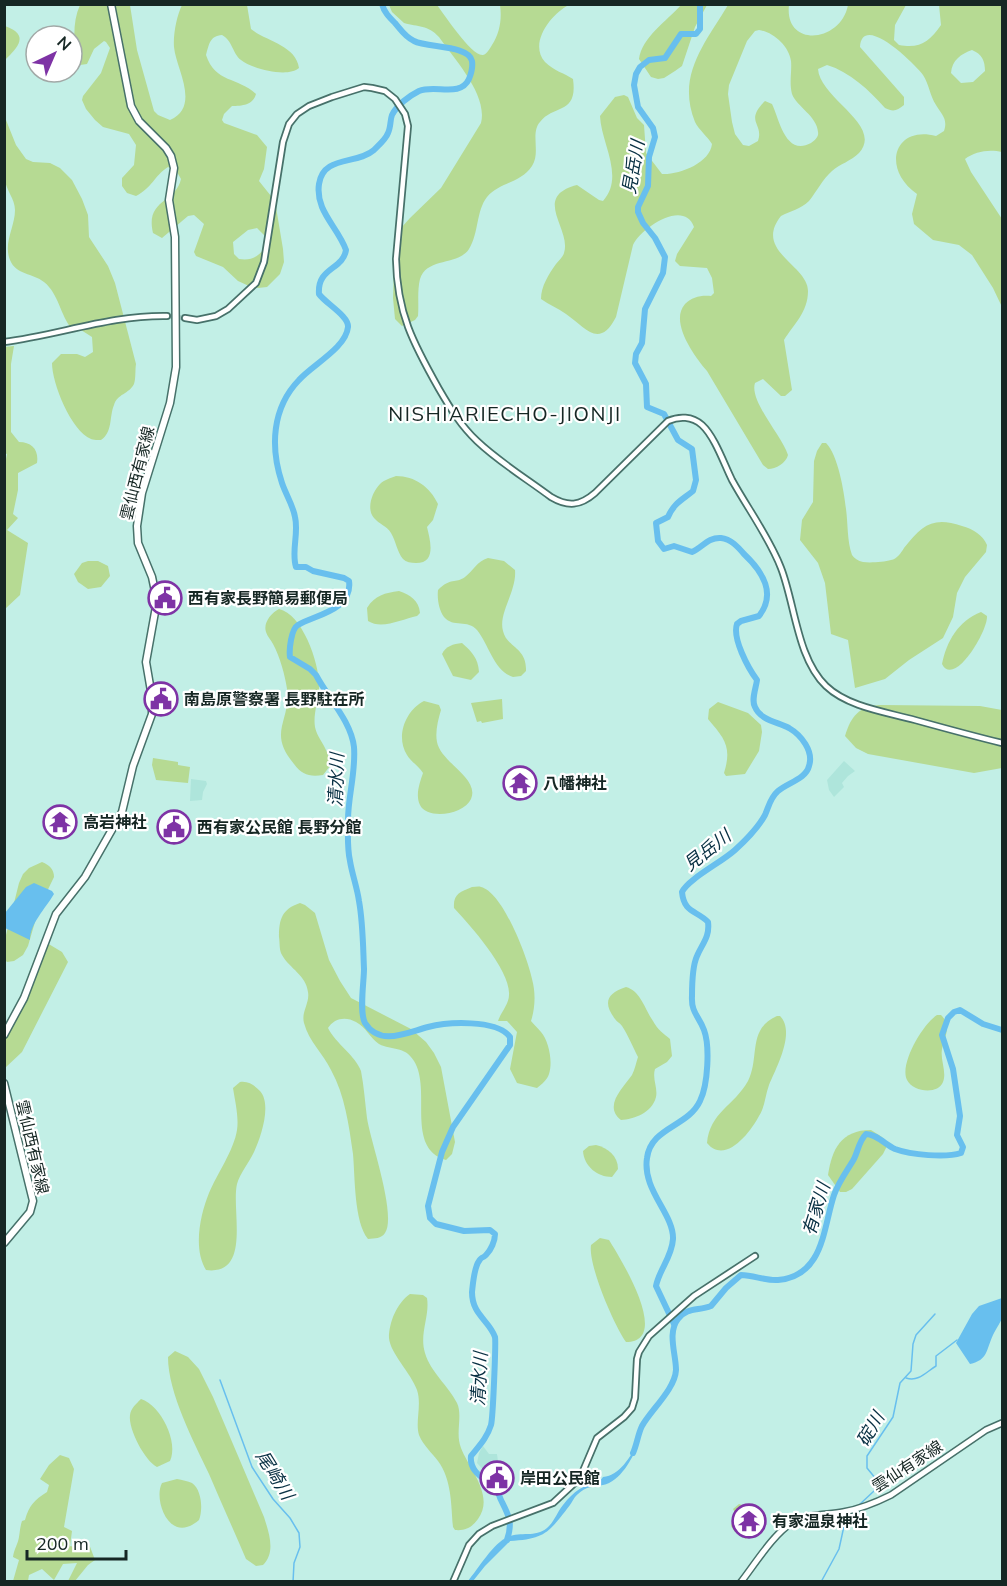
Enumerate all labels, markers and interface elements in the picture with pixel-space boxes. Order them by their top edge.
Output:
north arrow [24,24,84,84]
text: N [53,32,76,55]
water label: 見岳川 [617,136,649,196]
district label: NISHIARIECHO-JIONJI [388,401,622,426]
street label: 雲仙西有家線 [116,424,158,522]
public building icon: 西有家長野簡易郵便局 [147,580,183,616]
place label: 西有家長野簡易郵便局 [188,588,348,608]
public building icon: 南島原警察署 長野駐在所 [143,681,179,717]
place label: 南島原警察署 長野駐在所 [184,689,364,709]
water label: 清水川 [324,751,349,807]
temple icon: 八幡神社 [502,765,538,801]
place label: 八幡神社 [543,773,607,793]
temple icon: 高岩神社 [42,804,78,840]
public building icon: 西有家公民館 長野分館 [156,809,192,845]
place label: 高岩神社 [83,812,147,832]
place label: 西有家公民館 長野分館 [197,817,361,837]
water label: 見岳川 [679,823,737,876]
street label: 雲仙西有家線 [12,1098,54,1196]
water label: 有家川 [797,1178,835,1238]
water label: 清水川 [466,1349,492,1407]
water label: 碇川 [851,1406,890,1450]
street label: 雲仙有家線 [868,1436,946,1496]
water label: 尾崎川 [251,1446,300,1506]
public building icon: 岸田公民館 [479,1460,515,1496]
place label: 岸田公民館 [520,1468,600,1488]
temple icon: 有家温泉神社 [731,1503,767,1539]
place label: 有家温泉神社 [772,1511,868,1531]
scale bar [27,1523,126,1561]
text: 200 m [36,1532,89,1555]

